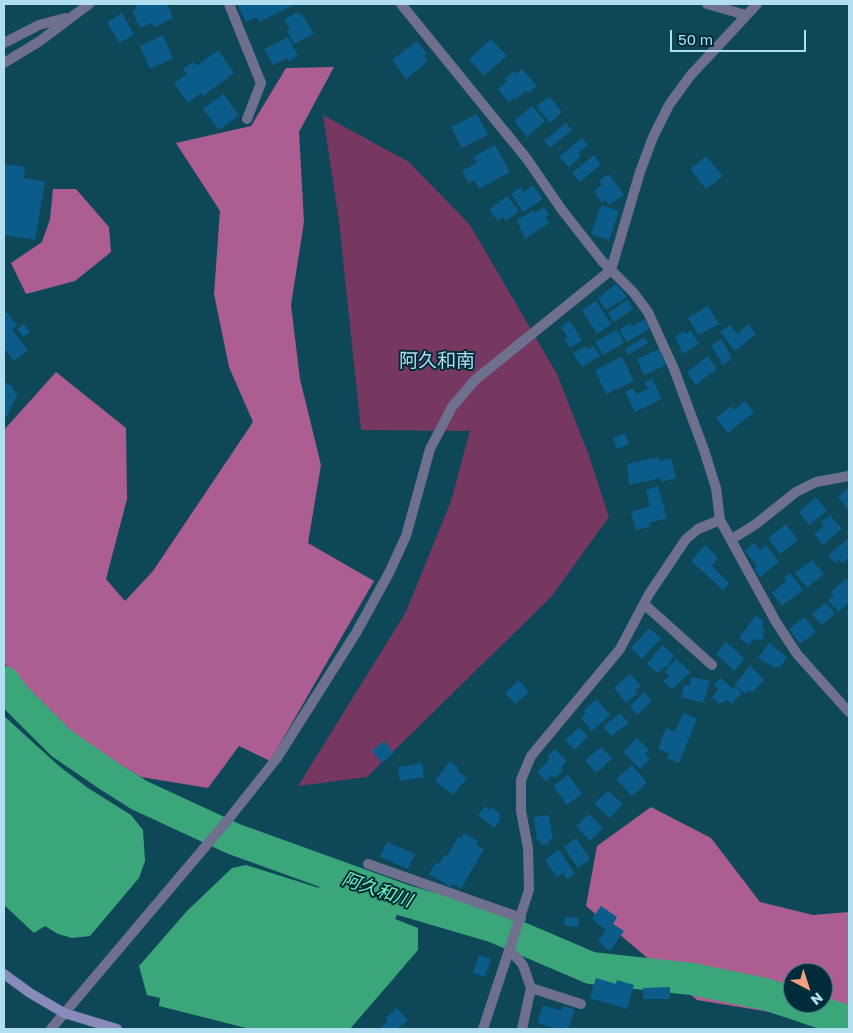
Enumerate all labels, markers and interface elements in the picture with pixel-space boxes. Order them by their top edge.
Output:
scale bar [673,20,809,52]
text: 50 m [678,30,713,48]
district label: 阿久和南 [399,350,475,372]
water label: 阿久和川 [339,868,415,912]
north arrow [783,963,833,1013]
text: N [808,989,827,1009]

